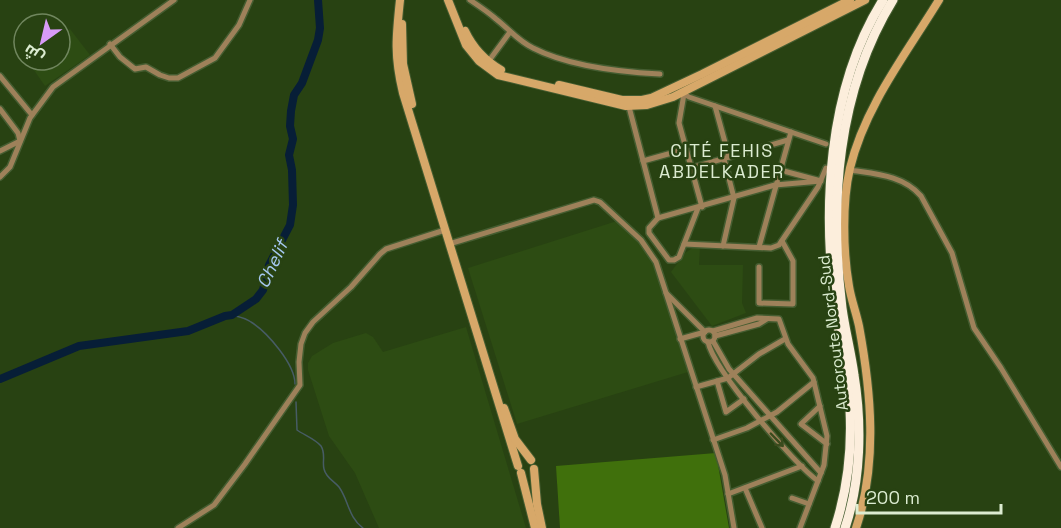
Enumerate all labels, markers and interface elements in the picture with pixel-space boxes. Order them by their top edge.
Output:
north arrow [12,12,72,72]
text: ش [20,40,48,68]
district label: CITÉ FEHIS ABDELKADER [659,139,785,183]
water label: Chelif [251,234,294,292]
street label: Autoroute Nord-Sud [813,254,853,412]
one-way arrow [770,432,784,447]
scale bar [857,477,1001,515]
text: 200 m [866,486,920,509]

